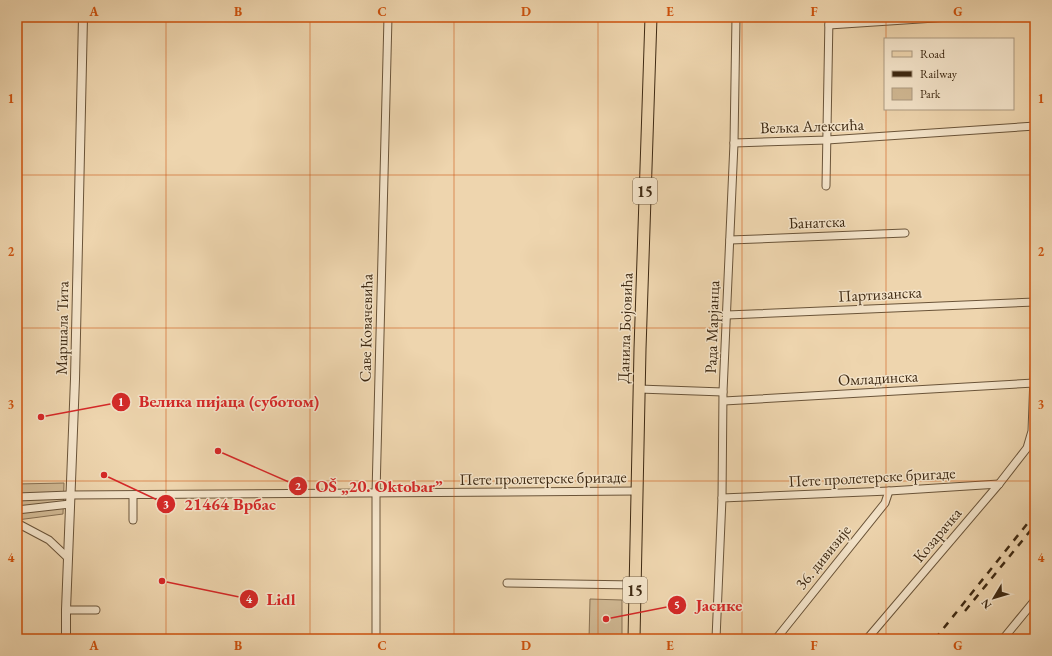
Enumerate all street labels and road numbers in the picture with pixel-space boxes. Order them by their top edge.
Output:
street label: Вељка Алексића [760,114,865,138]
road number: 15 [633,178,657,204]
street label: Банатска [788,210,847,233]
street label: Данила Бојовића [613,272,637,384]
street label: Саве Ковачевића [355,273,377,382]
street label: Маршала Тита [51,280,73,375]
street label: Рада Марјанца [700,280,724,374]
street label: Партизанска [838,281,923,307]
street label: Омладинска [837,365,919,391]
street label: Пете пролетерске бригаде [788,462,956,492]
street label: Пете пролетерске бригаде [459,466,627,490]
street label: Козарачка [908,503,966,567]
street label: 36. дивизије [790,520,856,594]
road number: 15 [623,577,647,603]

